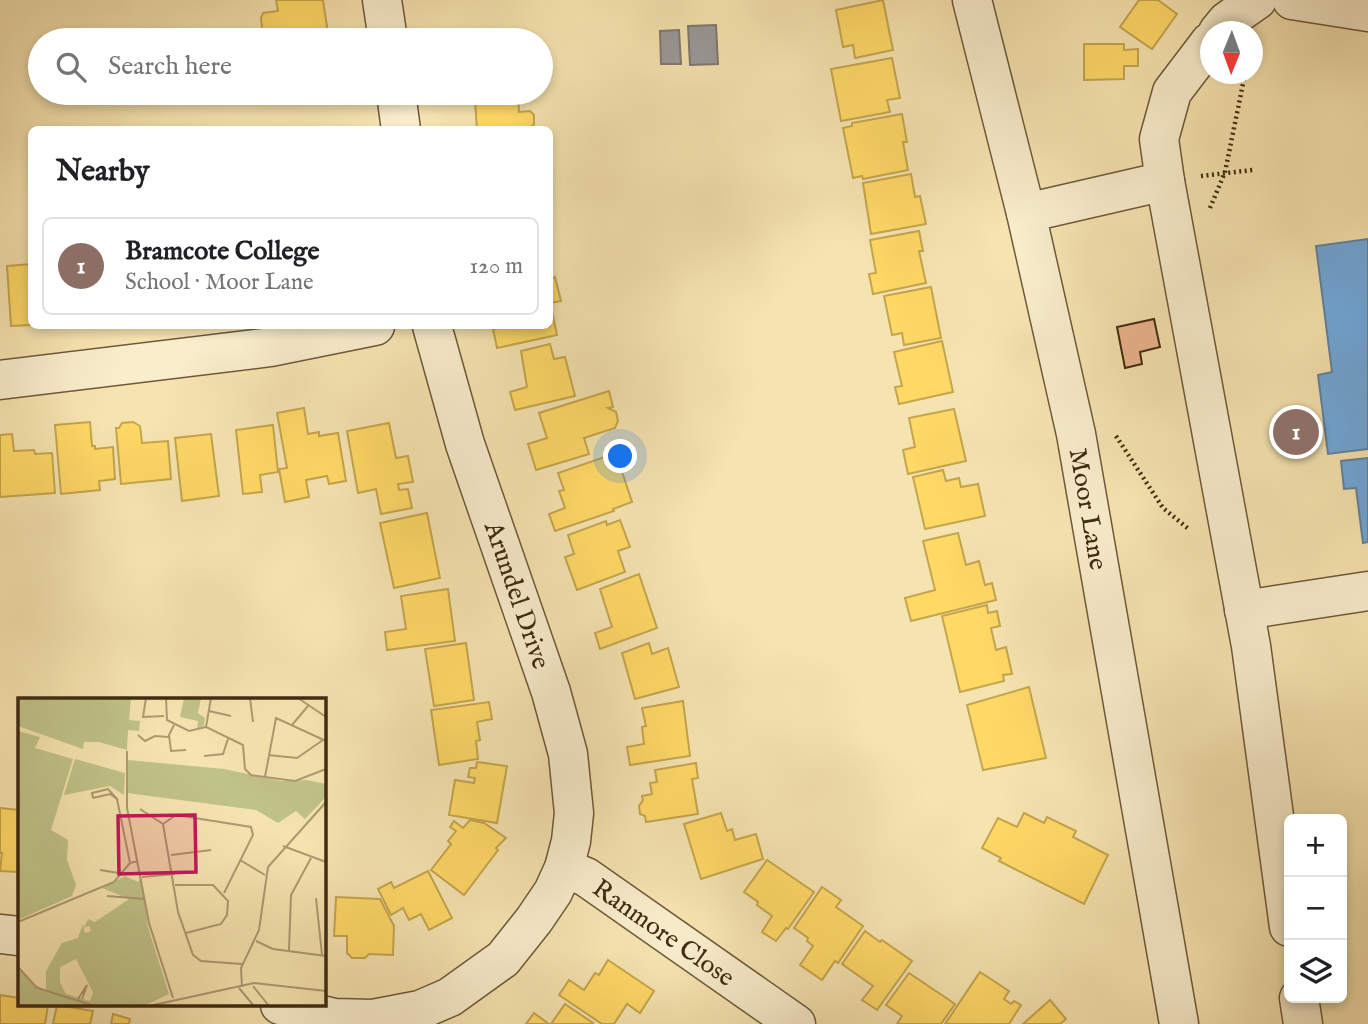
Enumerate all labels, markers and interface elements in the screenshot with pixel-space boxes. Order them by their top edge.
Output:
north arrow [1200,21,1263,84]
search box [28,28,553,105]
icon: search [52,48,90,86]
text: Search here [108,50,232,83]
text: Nearby [56,153,149,191]
text: Bramcote College [125,235,319,268]
text: 1 [77,252,85,281]
text: 120 m [470,252,523,281]
text: School · Moor Lane [125,268,314,297]
pin: 1 [1273,406,1319,458]
your location [603,439,637,473]
street label: Moor Lane [1061,446,1114,573]
street label: Arundel Drive [476,517,557,674]
inset map [18,698,326,1006]
map controls [1284,814,1347,1003]
button: + [1284,814,1347,877]
street label: Ranmore Close [585,872,741,995]
button: − [1284,877,1347,940]
button: layers [1284,940,1347,1003]

